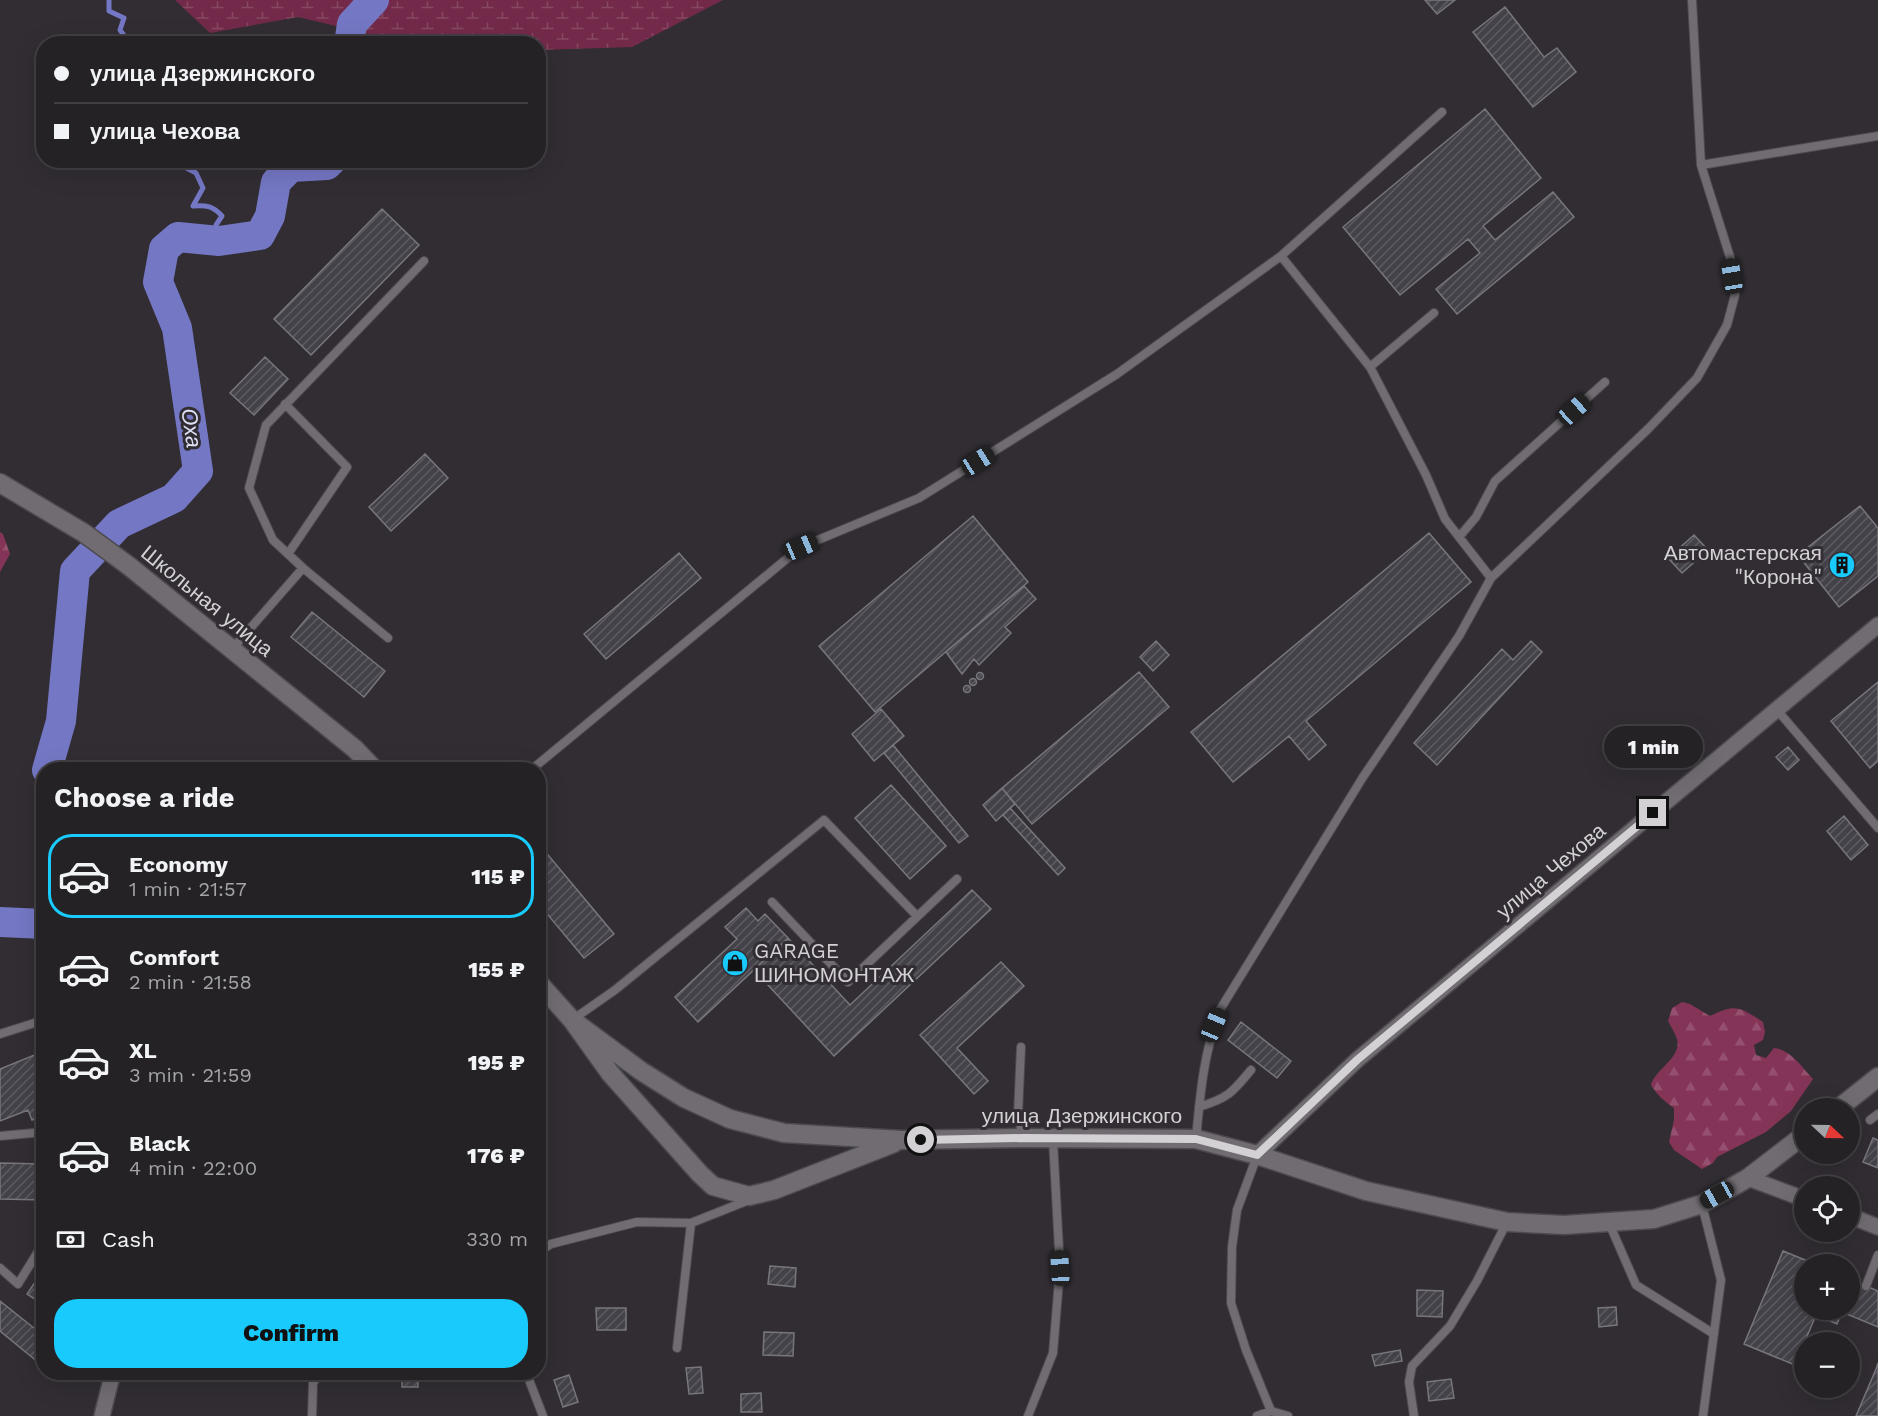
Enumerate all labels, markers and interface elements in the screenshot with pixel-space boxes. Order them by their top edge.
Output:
text: улица Дзержинского [90,61,315,86]
text: улица Чехова [90,119,240,144]
car [1720,257,1744,295]
car [1555,391,1593,429]
water label: Оха [176,407,207,449]
car [958,444,998,478]
car [781,532,821,562]
street label: Школьная улица [136,540,279,662]
place label: Автомастерская "Корона" [1664,540,1822,589]
building icon: Автомастерская "Корона" [1827,550,1857,580]
callout: 1 min [1604,726,1702,768]
text: 1 min [1628,735,1679,759]
text: Choose a ride [54,782,234,814]
route end [1639,799,1666,826]
street label: улица Чехова [1491,818,1611,923]
icon: car [57,849,111,903]
text: Economy [129,852,228,877]
text: 115 ₽ [471,864,525,889]
text: 1 min · 21:57 [129,877,247,901]
place label: GARAGE ШИНОМОНТАЖ [754,938,915,987]
icon: car [57,942,111,996]
text: Comfort [129,945,219,970]
shop icon: GARAGE ШИНОМОНТАЖ [720,948,750,978]
text: 155 ₽ [468,957,525,982]
text: 2 min · 21:58 [129,970,252,994]
car [1199,1005,1229,1045]
icon: car [57,1035,111,1089]
text: XL [129,1038,157,1063]
text: 195 ₽ [468,1050,525,1075]
text: 3 min · 21:59 [129,1063,252,1087]
north arrow [1794,1098,1860,1164]
map controls [1794,1098,1860,1398]
street label: улица Дзержинского [982,1103,1182,1128]
route start [907,1126,934,1153]
icon: car [57,1128,111,1182]
text: Black [129,1131,190,1156]
text: 176 ₽ [467,1143,525,1168]
text: 4 min · 22:00 [129,1156,257,1180]
button: locate [1794,1176,1860,1242]
car [1697,1178,1737,1212]
icon: cash [54,1223,87,1256]
text: Cash [102,1227,155,1252]
text: 330 m [466,1227,528,1251]
car [1050,1250,1070,1286]
button: + [1794,1254,1860,1320]
button: Confirm [54,1299,528,1368]
button: − [1794,1332,1860,1398]

